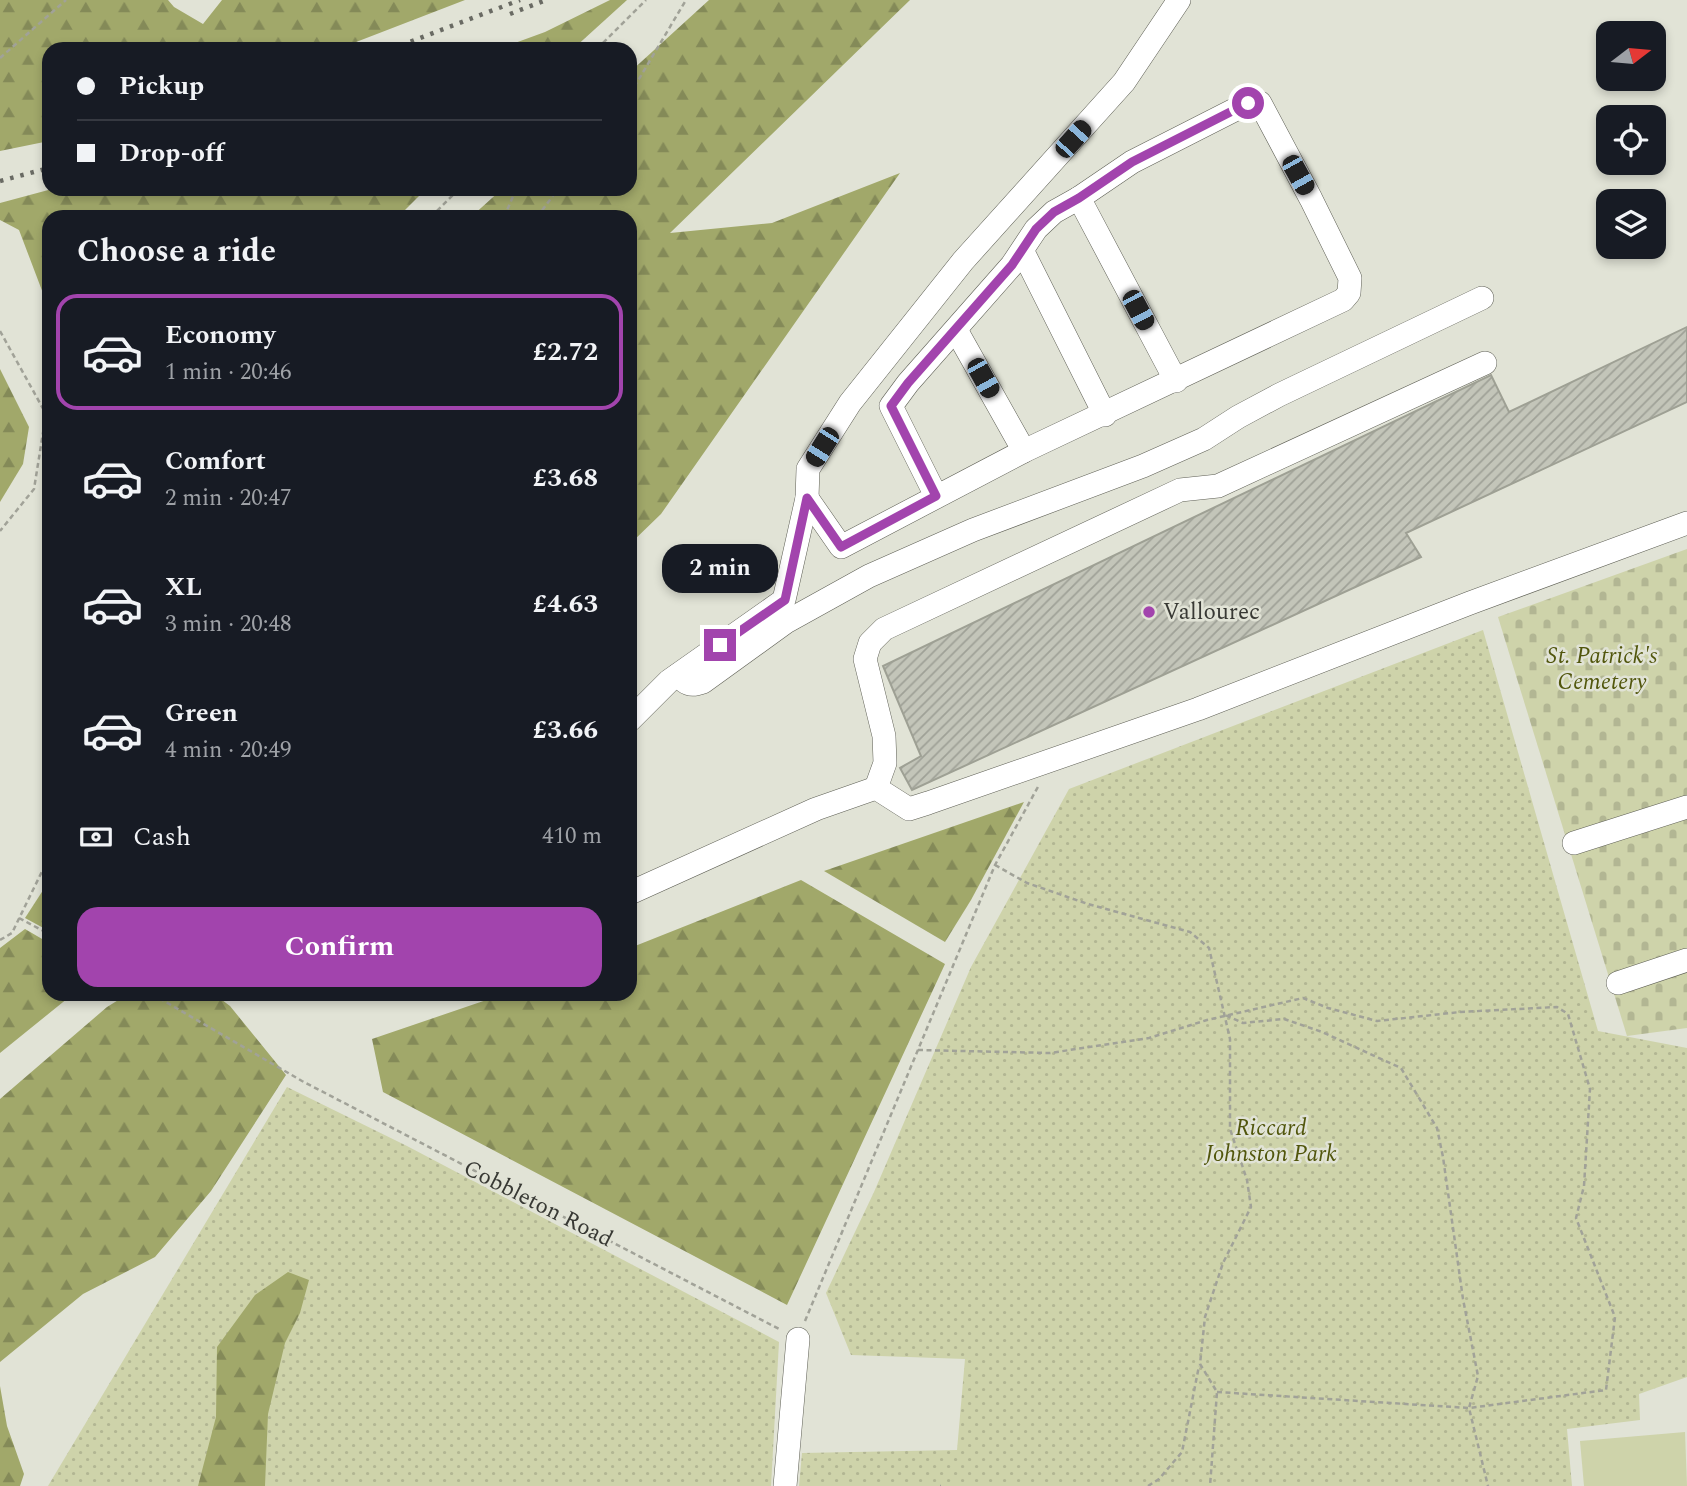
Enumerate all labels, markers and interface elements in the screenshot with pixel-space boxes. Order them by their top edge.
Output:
north arrow [1596,21,1666,91]
map controls [1596,21,1666,259]
text: Pickup [119,66,204,106]
route start [1232,87,1264,119]
button: locate [1596,105,1666,175]
car [1052,116,1095,162]
text: Drop-off [119,133,224,173]
car [1279,152,1318,198]
button: layers [1596,189,1666,259]
text: Choose a ride [77,227,276,276]
car [1119,287,1158,333]
text: Economy [165,315,275,355]
icon: car [81,321,144,384]
text: £2.72 [533,332,598,372]
text: 1 min · 20:46 [165,355,292,390]
car [964,355,1003,401]
car [802,424,843,470]
text: Comfort [165,441,266,481]
icon: car [81,447,144,510]
text: £3.68 [533,458,598,498]
text: 2 min · 20:47 [165,481,292,516]
callout: 2 min [662,544,778,592]
text: 2 min [689,551,751,586]
text: XL [165,567,202,607]
icon: car [81,573,144,636]
text: £4.63 [533,584,598,624]
place label: Vallourec [1163,595,1260,630]
marker: Vallourec [1141,604,1157,620]
text: 3 min · 20:48 [165,607,292,642]
route end [704,629,736,661]
park label: St. Patrick's Cemetery [1547,639,1657,700]
text: Green [165,693,238,733]
icon: car [81,699,144,762]
text: £3.66 [533,710,598,750]
text: 4 min · 20:49 [165,733,292,768]
text: Cash [133,817,191,857]
icon: cash [77,818,115,856]
text: 410 m [542,819,602,854]
button: Confirm [77,907,602,987]
park label: Riccard Johnston Park [1203,1111,1337,1172]
street label: Cobbleton Road [457,1151,619,1257]

